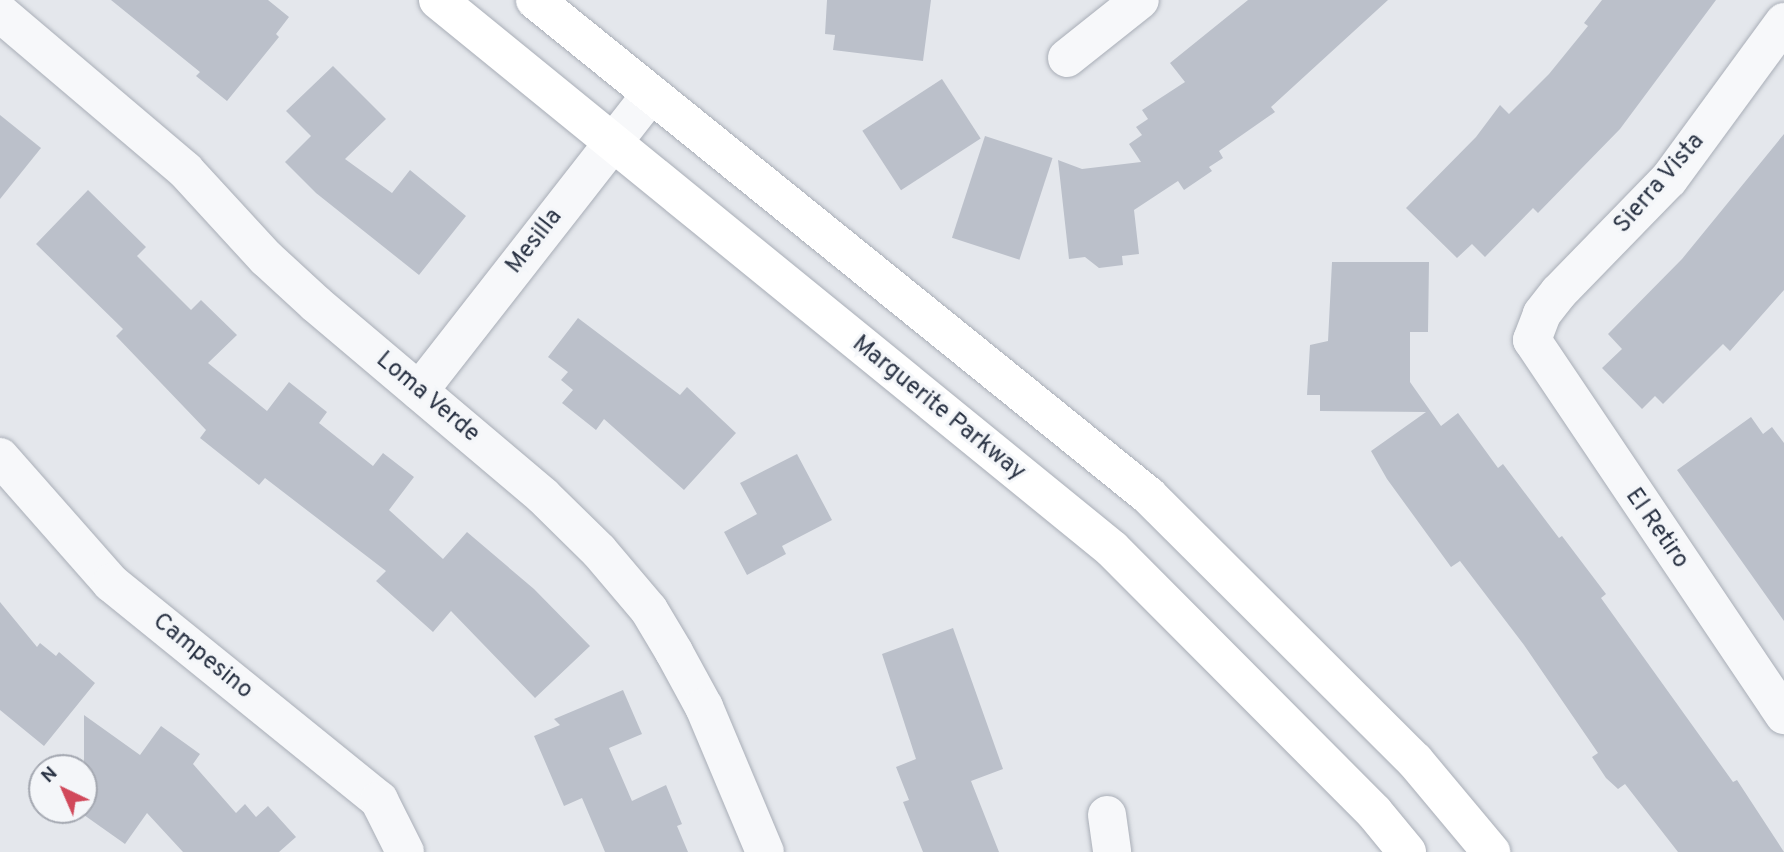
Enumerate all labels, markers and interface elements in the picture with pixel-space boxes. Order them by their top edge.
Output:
street label: Sierra Vista [1608,128,1712,240]
street label: Mesilla [501,204,569,280]
street label: Marguerite Parkway [846,330,1030,488]
street label: Loma Verde [369,346,485,450]
street label: El Retiro [1618,483,1694,575]
street label: Campesino [146,608,258,706]
north arrow [28,754,98,824]
text: N [37,762,63,789]

